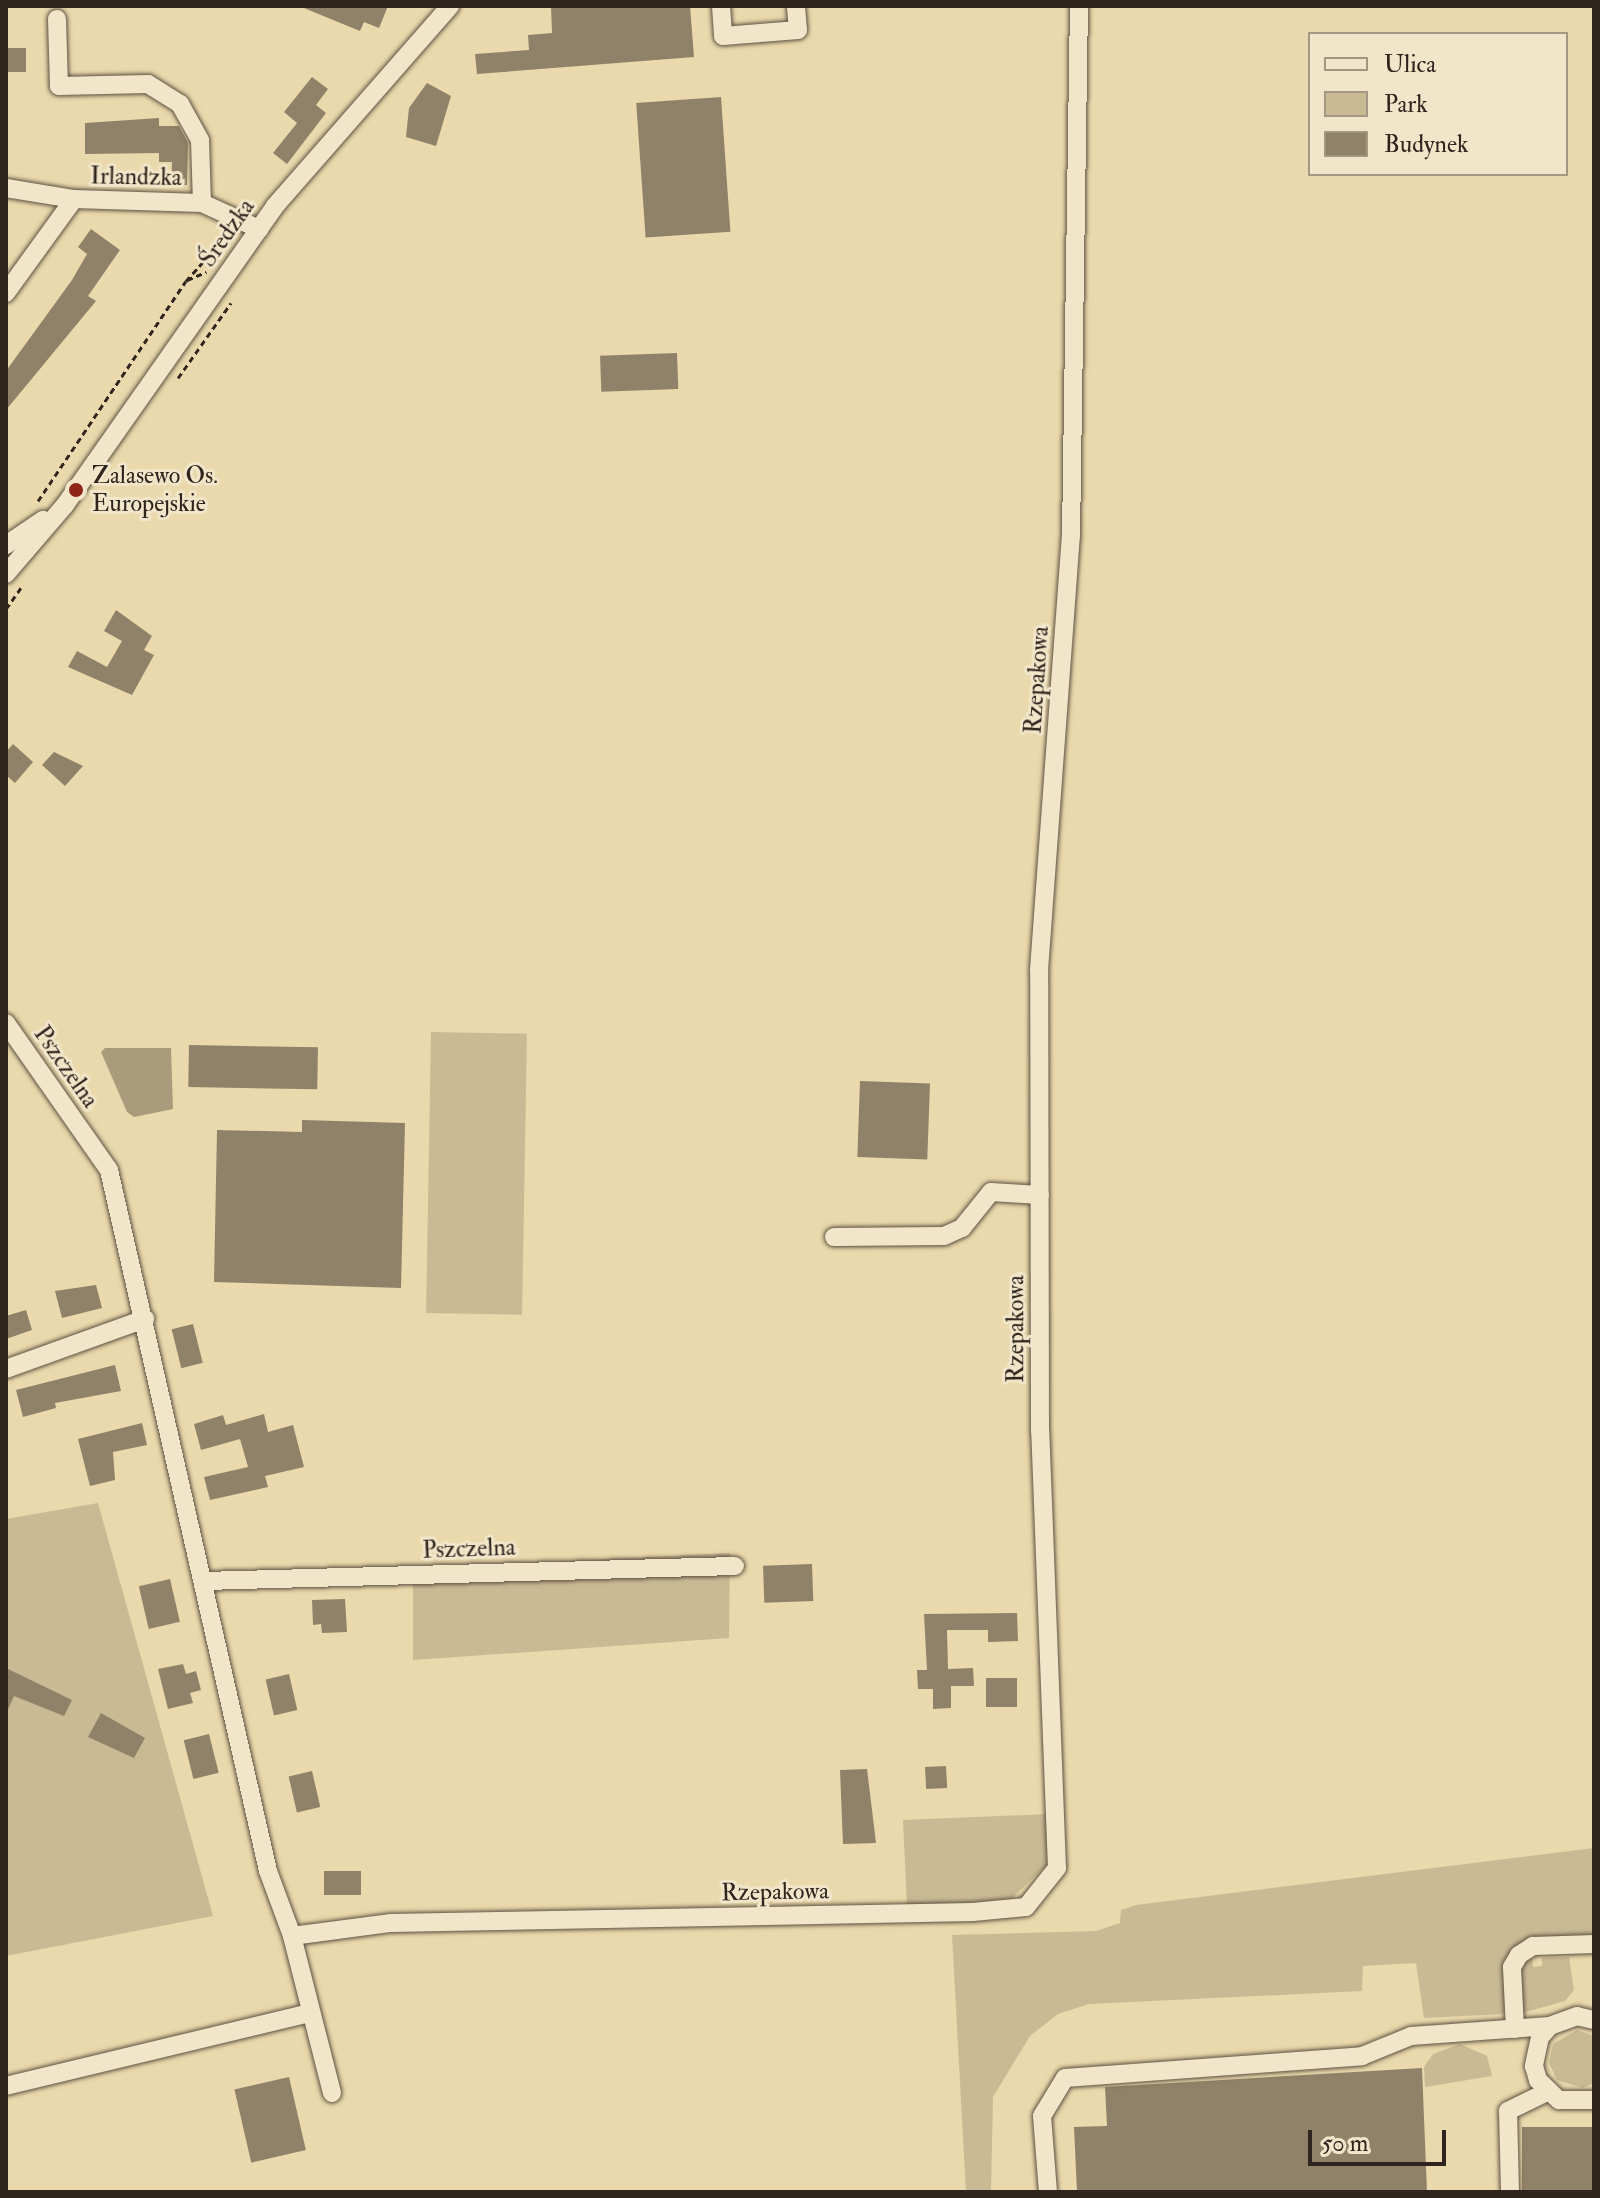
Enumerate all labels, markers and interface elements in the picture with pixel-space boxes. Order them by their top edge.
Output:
legend [1308,32,1568,176]
text: Ulica [1384,49,1436,80]
text: Park [1384,89,1428,120]
text: Budynek [1384,129,1468,160]
street label: Irlandzka [90,162,182,192]
street label: Średzka [193,193,261,273]
place label: Zalasewo Os. Europejskie [92,462,218,518]
marker: Zalasewo Os. Europejskie [67,481,85,499]
street label: Rzepakowa [1019,625,1055,735]
street label: Pszczelna [27,1021,105,1113]
street label: Rzepakowa [1002,1275,1030,1383]
street label: Pszczelna [422,1533,516,1565]
street label: Rzepakowa [721,1877,829,1907]
scale bar [1312,2114,1450,2164]
text: 50 m [1322,2128,1368,2159]

